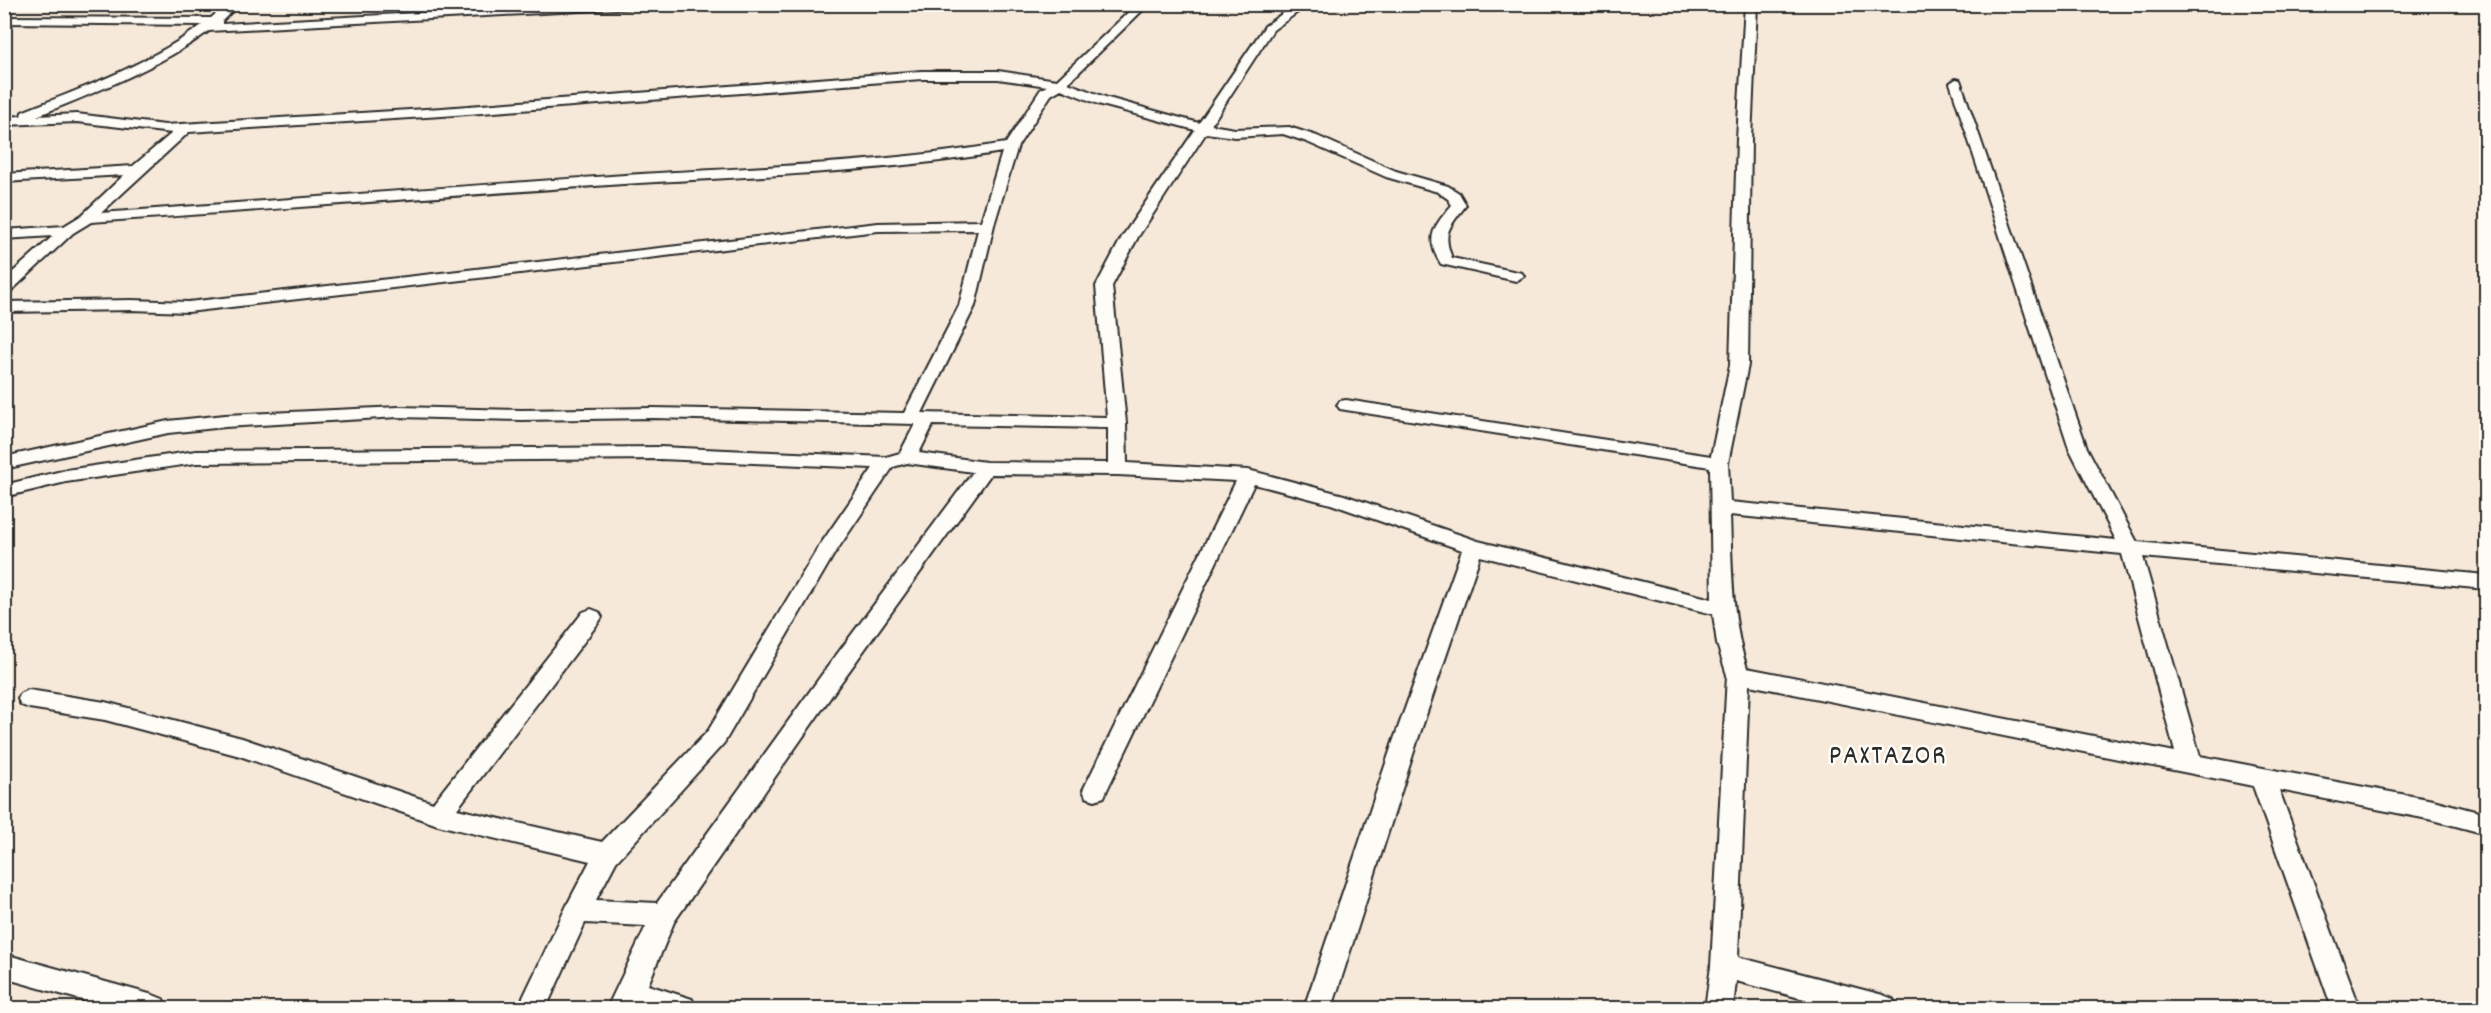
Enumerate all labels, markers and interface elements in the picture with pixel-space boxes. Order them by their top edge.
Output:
district label: PAXTAZOR [1829,738,1947,778]

